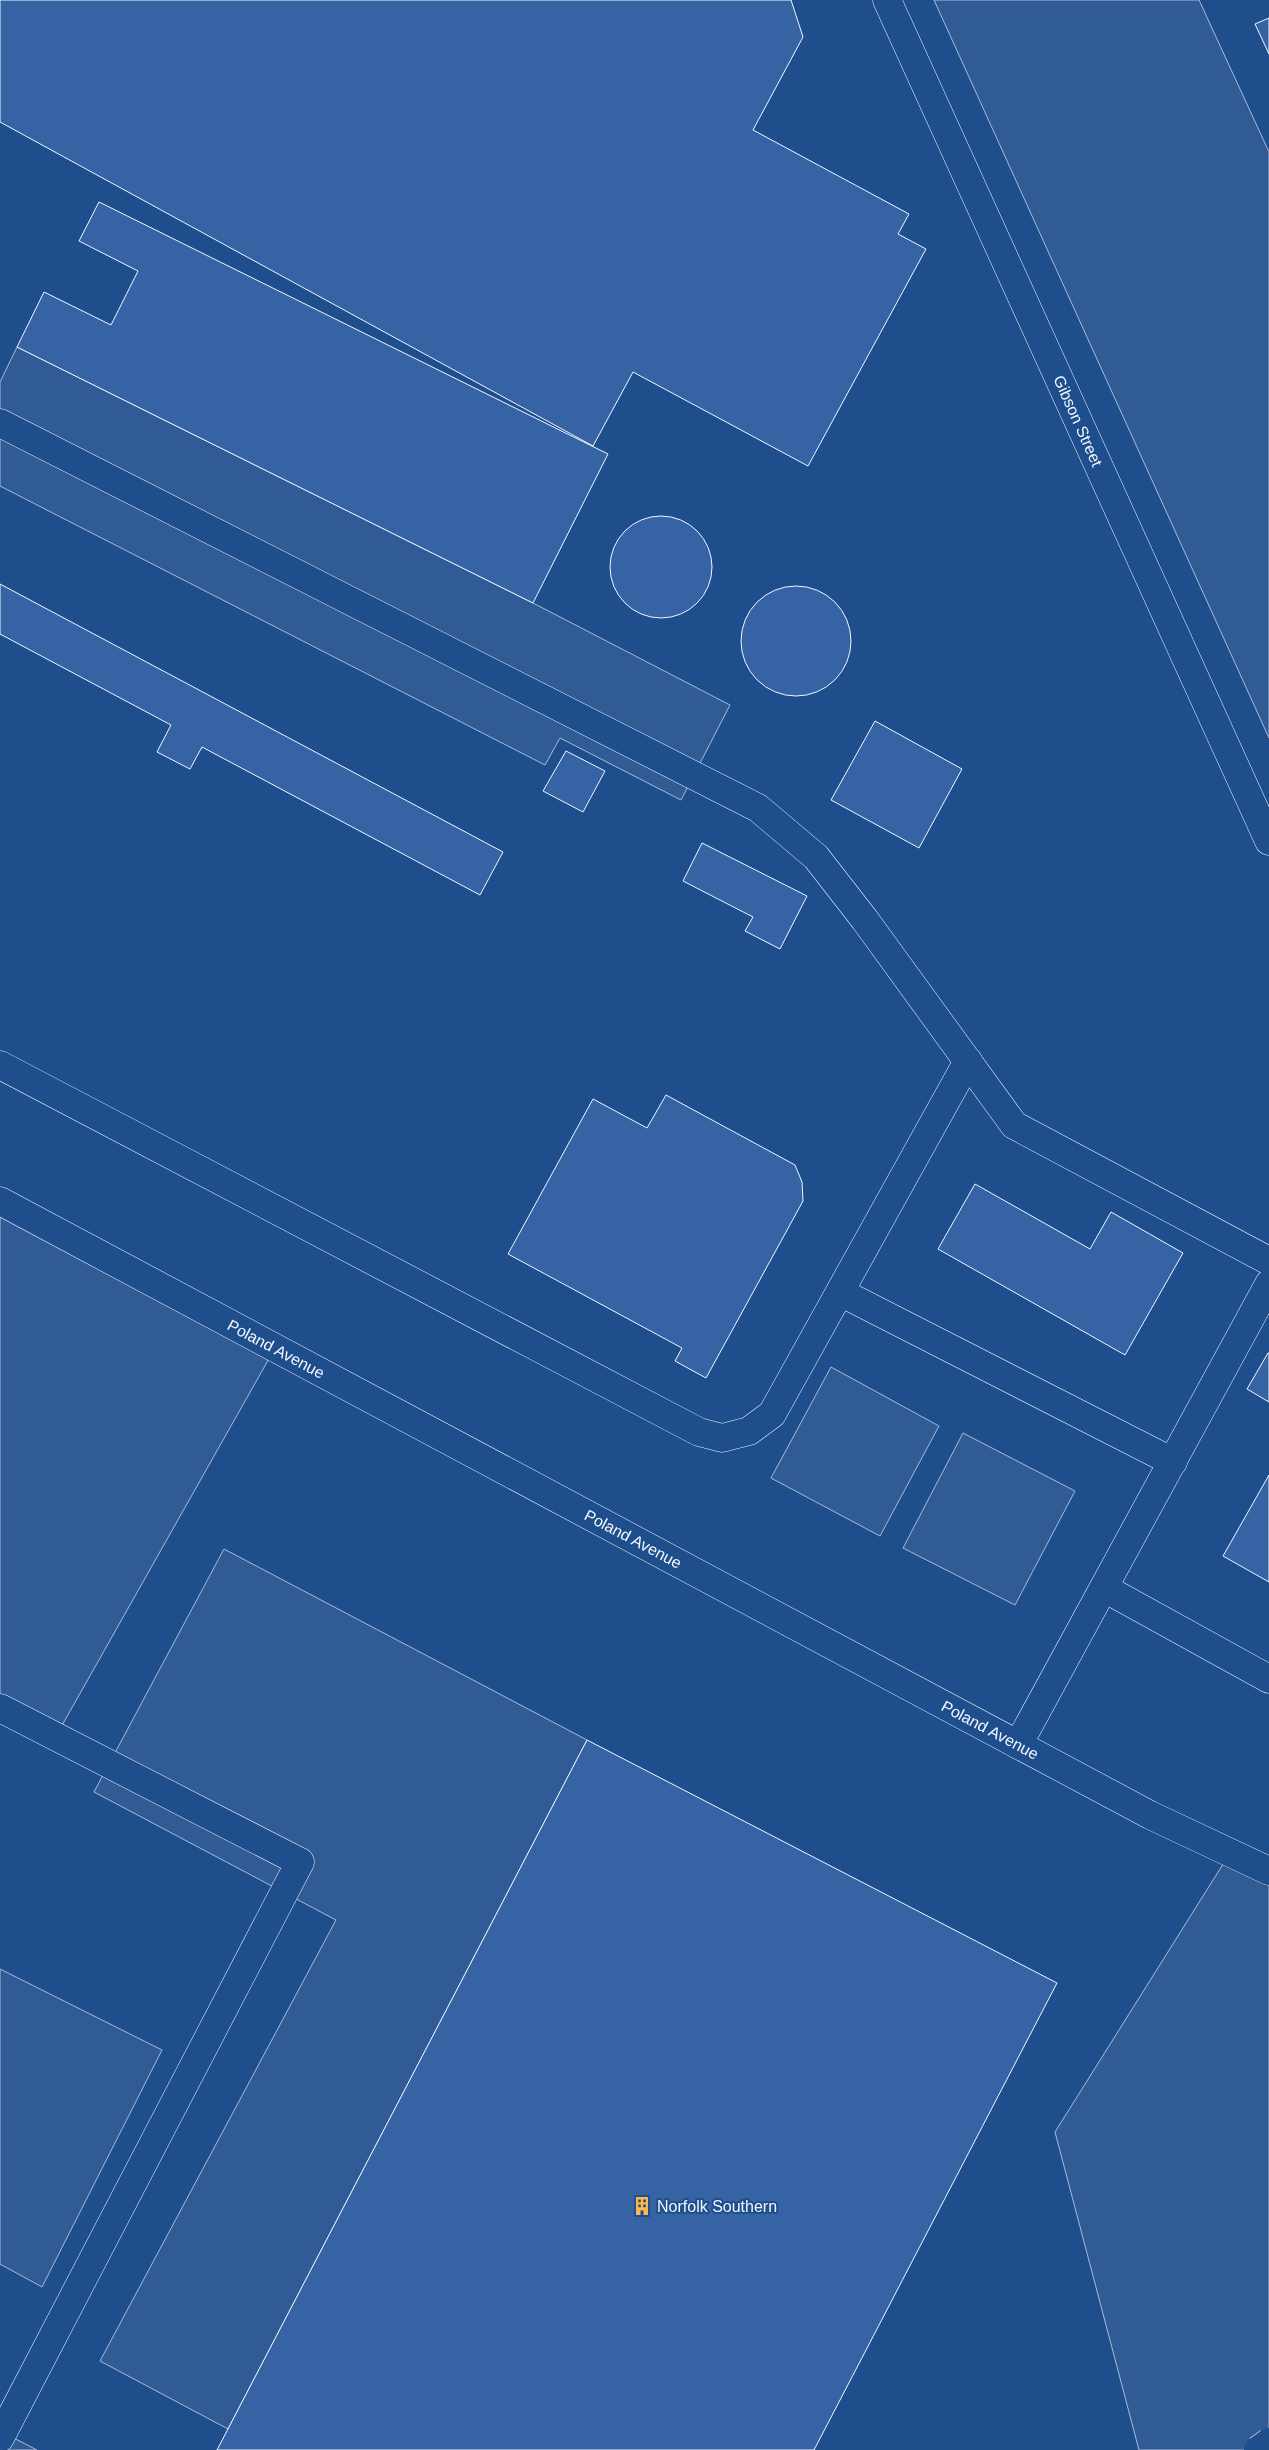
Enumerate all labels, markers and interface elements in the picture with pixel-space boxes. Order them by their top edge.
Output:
street label: Gibson Street [1050,373,1106,470]
street label: Poland Avenue [225,1316,327,1382]
street label: Poland Avenue [582,1506,684,1572]
street label: Poland Avenue [939,1697,1041,1763]
building icon: Norfolk Southern [631,2195,653,2217]
place label: Norfolk Southern [657,2198,777,2215]

